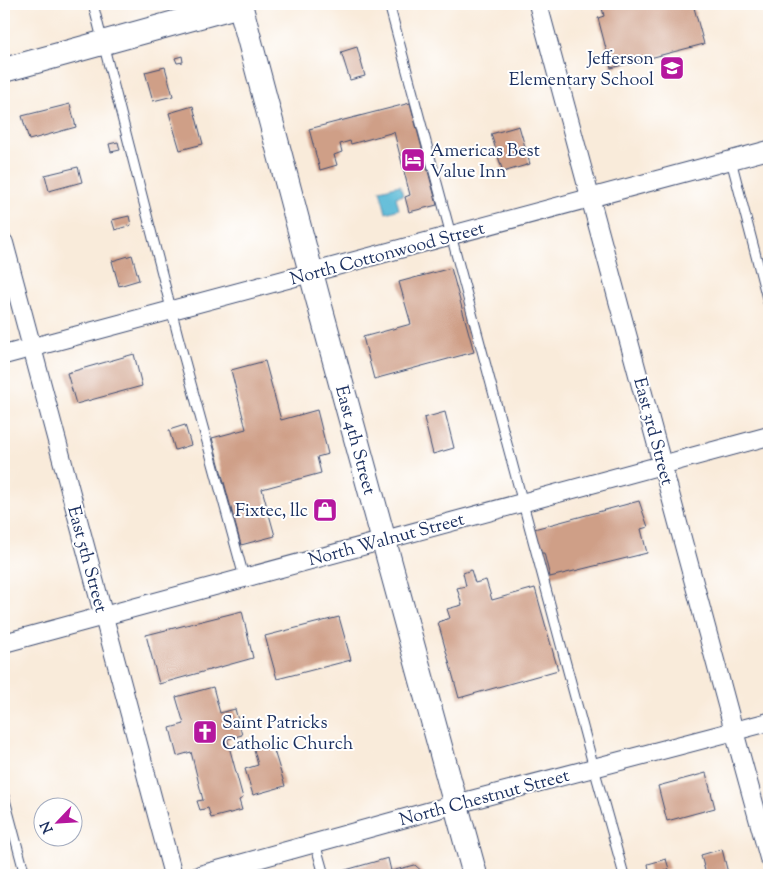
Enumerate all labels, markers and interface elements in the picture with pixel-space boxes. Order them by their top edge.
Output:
place label: Jefferson Elementary School [509,47,654,94]
school or university icon: Jefferson Elementary School [659,55,685,81]
place label: Americas Best Value Inn [430,139,540,186]
hotel icon: Americas Best Value Inn [400,147,426,173]
street label: North Cottonwood Street [287,216,488,293]
street label: East 3rd Street [625,375,679,488]
street label: East 4th Street [327,383,381,498]
shop icon: Fixtec, llc [312,497,338,523]
place label: Fixtec, llc [235,499,308,525]
street label: East 5th Street [59,503,113,616]
street label: North Walnut Street [305,508,468,574]
place label: Saint Patricks Catholic Church [222,711,354,758]
church icon: Saint Patricks Catholic Church [192,719,218,745]
street label: North Chestnut Street [397,764,572,834]
north arrow [32,796,82,846]
text: N [37,817,59,836]

